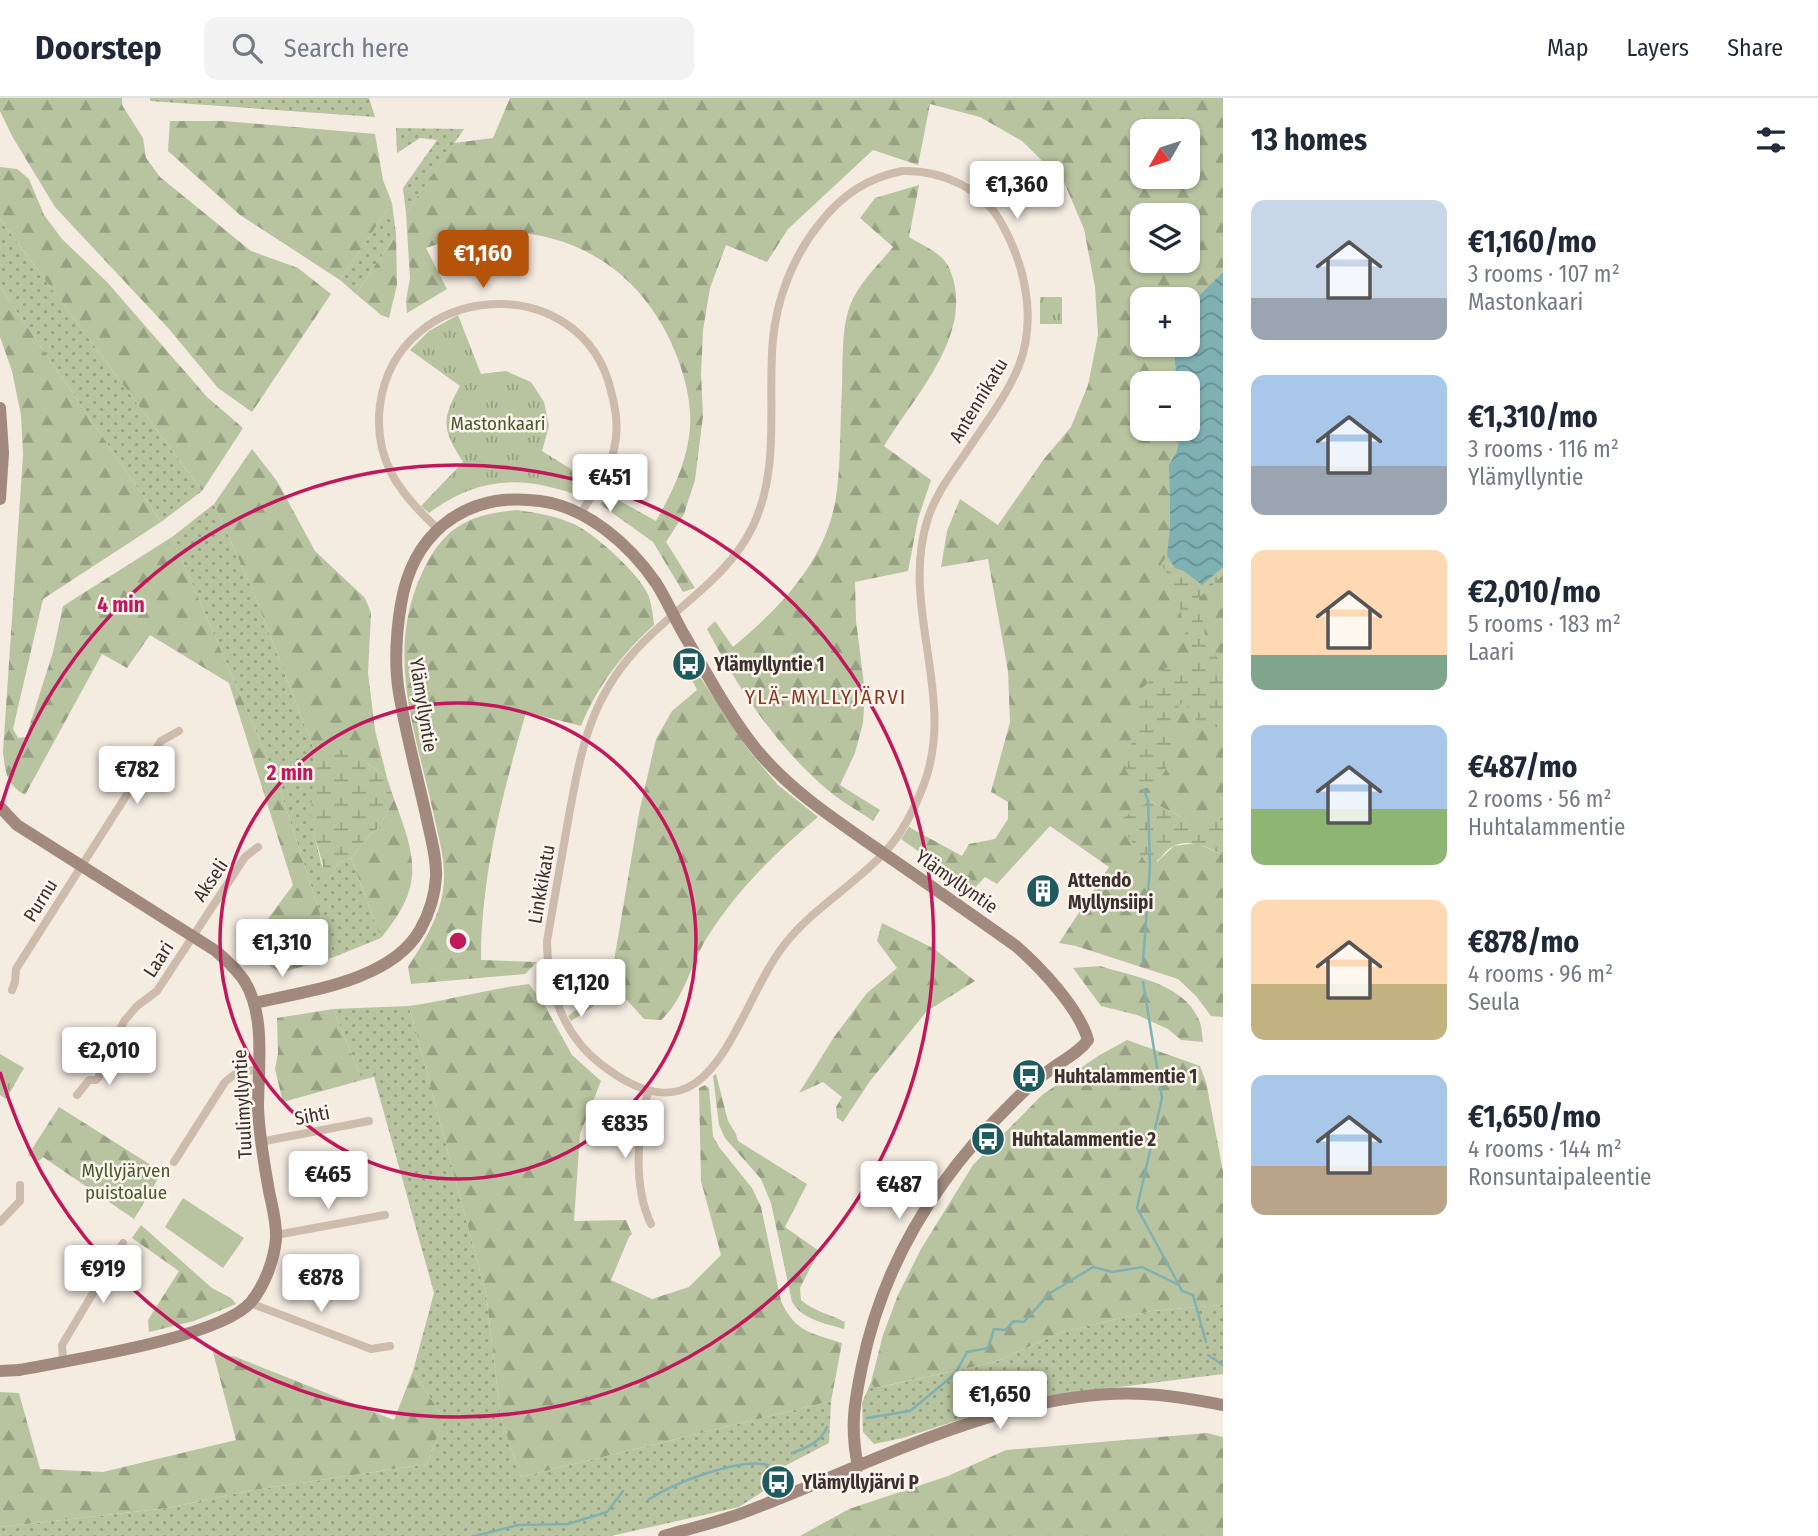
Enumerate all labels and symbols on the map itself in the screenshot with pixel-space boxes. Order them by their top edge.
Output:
north arrow [1130,119,1200,189]
pin: €1,360 [960,162,1074,221]
pin: €1,160 [426,230,540,290]
street label: Antennikatu [944,354,1013,447]
park label: Mastonkaari [450,412,546,435]
pin: €451 [569,454,651,514]
text: 4 min [97,592,145,618]
bus stop icon: Ylämyllyntie 1 [670,645,708,683]
place label: Ylämyllyntie 1 [713,653,825,676]
street label: Ylämyllyntie [405,656,442,754]
district label: YLÄ-MYLLYJÄRVI [745,684,907,710]
pin: €782 [96,746,178,806]
text: 2 min [266,760,313,786]
street label: Linkkikatu [523,843,560,925]
street label: Ylämyllyntie [911,845,1002,918]
street label: Akseli [188,855,233,906]
place label: Attendo Myllynsiipi [1067,869,1153,914]
building icon: Attendo Myllynsiipi [1024,872,1062,910]
street label: Purnu [18,875,62,926]
pin: €1,310 [225,920,339,979]
centre of rings [446,929,470,953]
street label: Laari [138,937,178,982]
pin: €1,120 [524,960,638,1019]
pin: €2,010 [52,1028,166,1087]
street label: Tuulimyllyntie [228,1049,257,1159]
bus stop icon: Huhtalammentie 1 [1010,1057,1048,1095]
place label: Huhtalammentie 1 [1054,1065,1197,1088]
pin: €835 [584,1100,666,1160]
street label: Sihti [293,1101,332,1130]
bus stop icon: Huhtalammentie 2 [969,1120,1007,1158]
place label: Huhtalammentie 2 [1012,1128,1156,1151]
pin: €465 [287,1152,369,1211]
park label: Myllyjärven puistoalue [82,1159,170,1204]
pin: €487 [858,1162,940,1221]
pin: €919 [62,1246,144,1305]
pin: €878 [280,1254,362,1314]
pin: €1,650 [943,1372,1057,1431]
bus stop icon: Ylämyllyjärvi P [759,1463,797,1501]
place label: Ylämyllyjärvi P [801,1471,920,1494]

